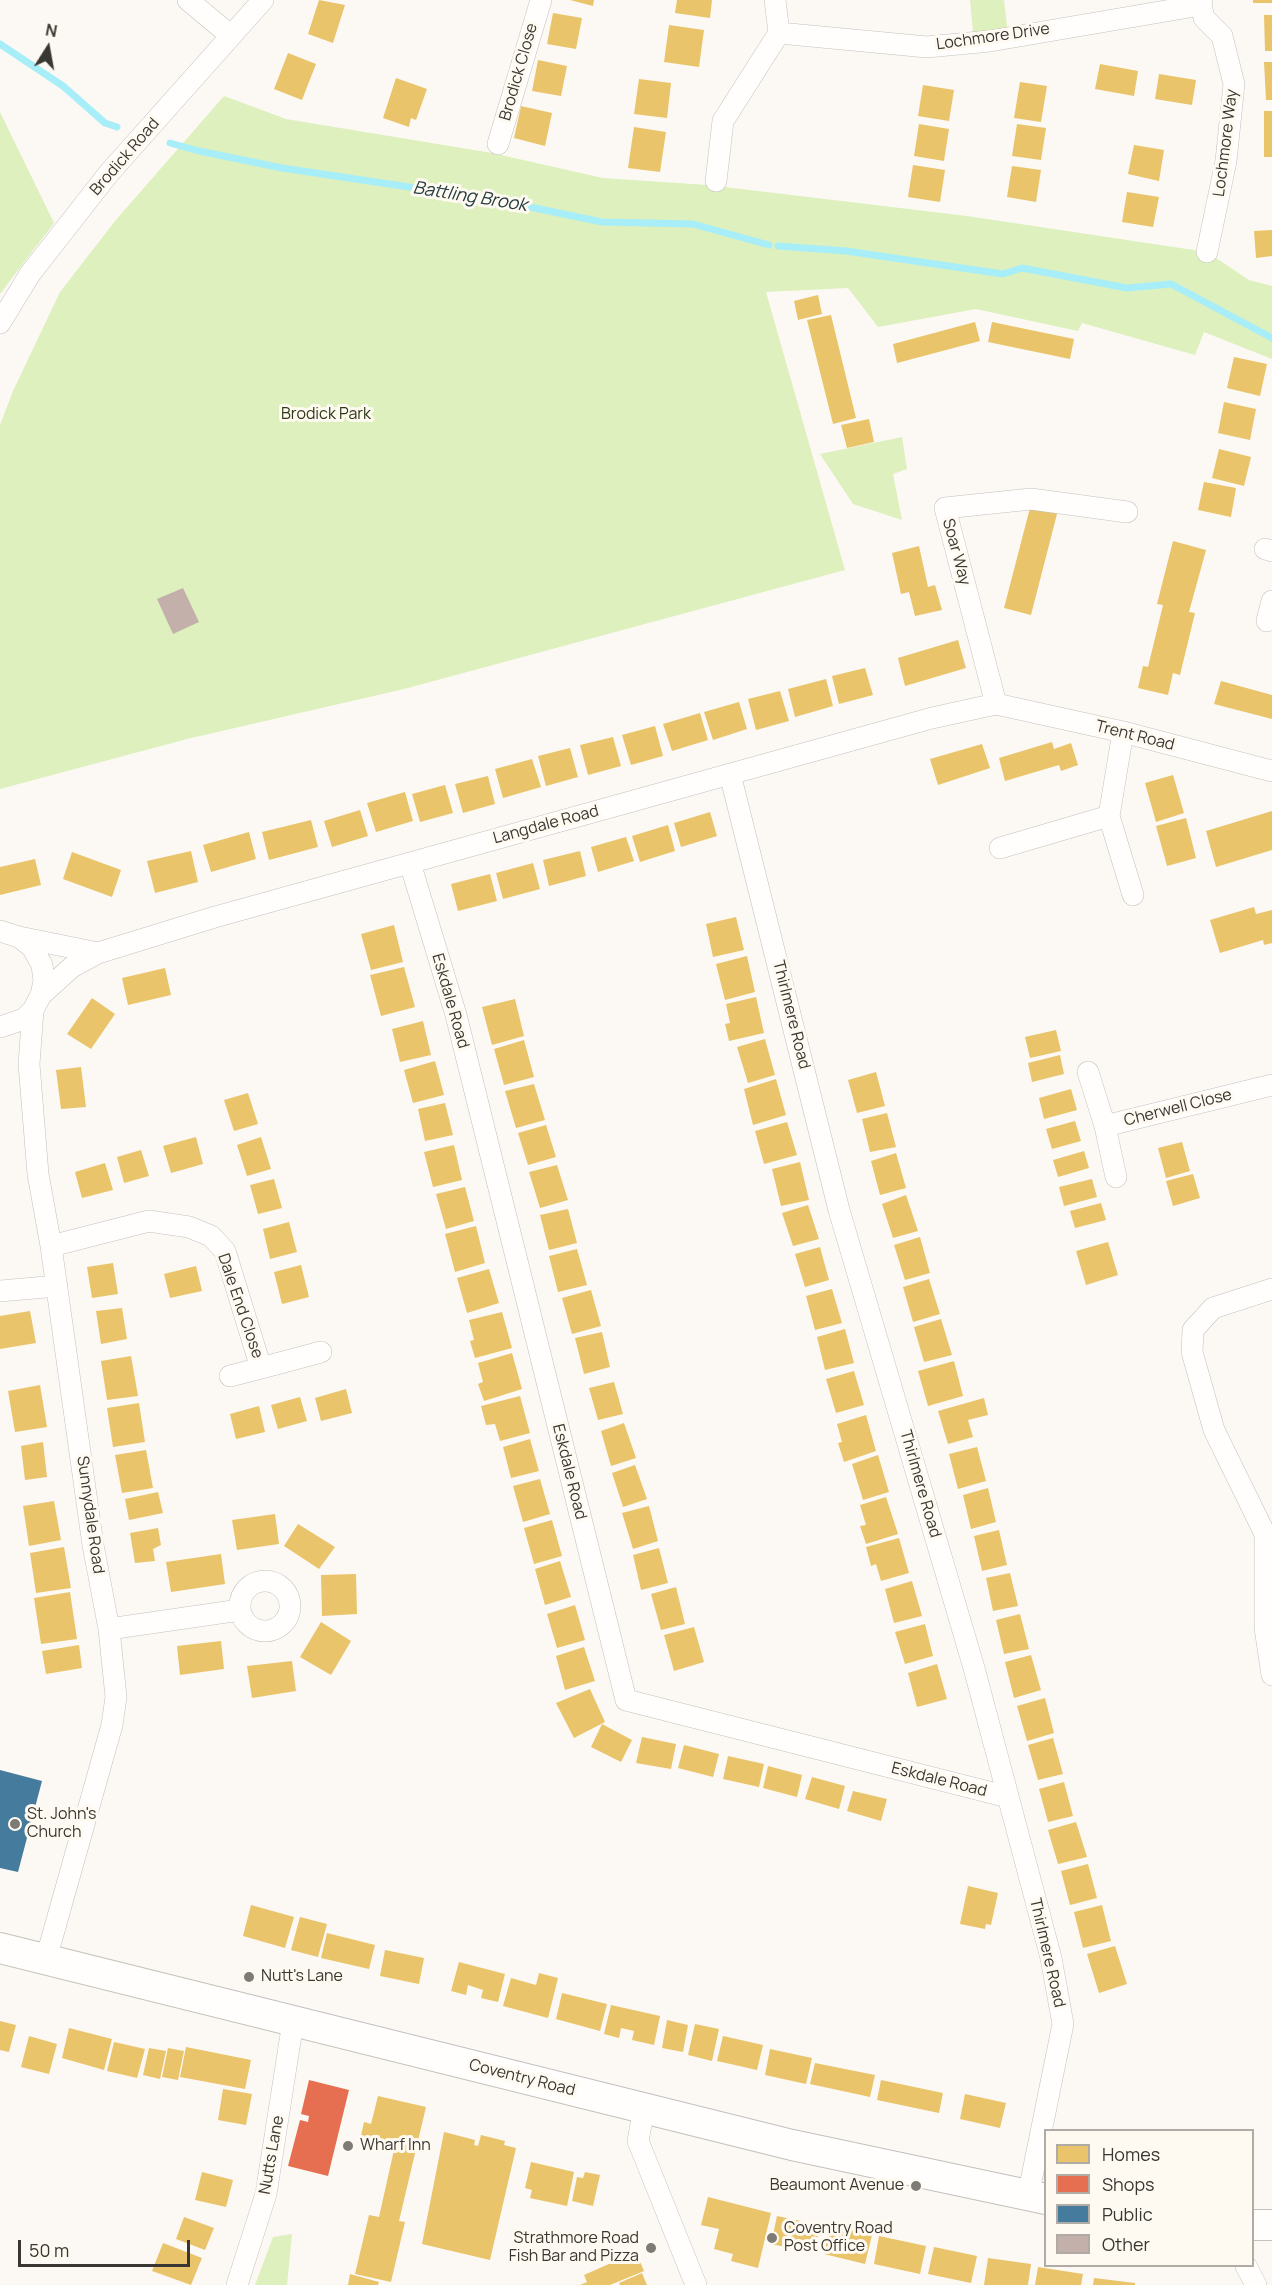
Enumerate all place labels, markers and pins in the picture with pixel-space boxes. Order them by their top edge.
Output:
place label: St. John's Church [27,1805,96,1843]
marker: St. John's Church [8,1817,22,1831]
place label: Nutt's Lane [261,1967,343,1987]
marker: Nutt's Lane [242,1970,256,1984]
place label: Wharf Inn [360,2136,431,2156]
marker: Wharf Inn [341,2139,355,2153]
place label: Beaumont Avenue [770,2176,904,2196]
marker: Beaumont Avenue [909,2179,923,2193]
place label: Coventry Road Post Office [784,2219,893,2257]
place label: Strathmore Road Fish Bar and Pizza [509,2229,639,2267]
marker: Coventry Road Post Office [765,2231,779,2245]
marker: Strathmore Road Fish Bar and Pizza [644,2241,658,2255]

